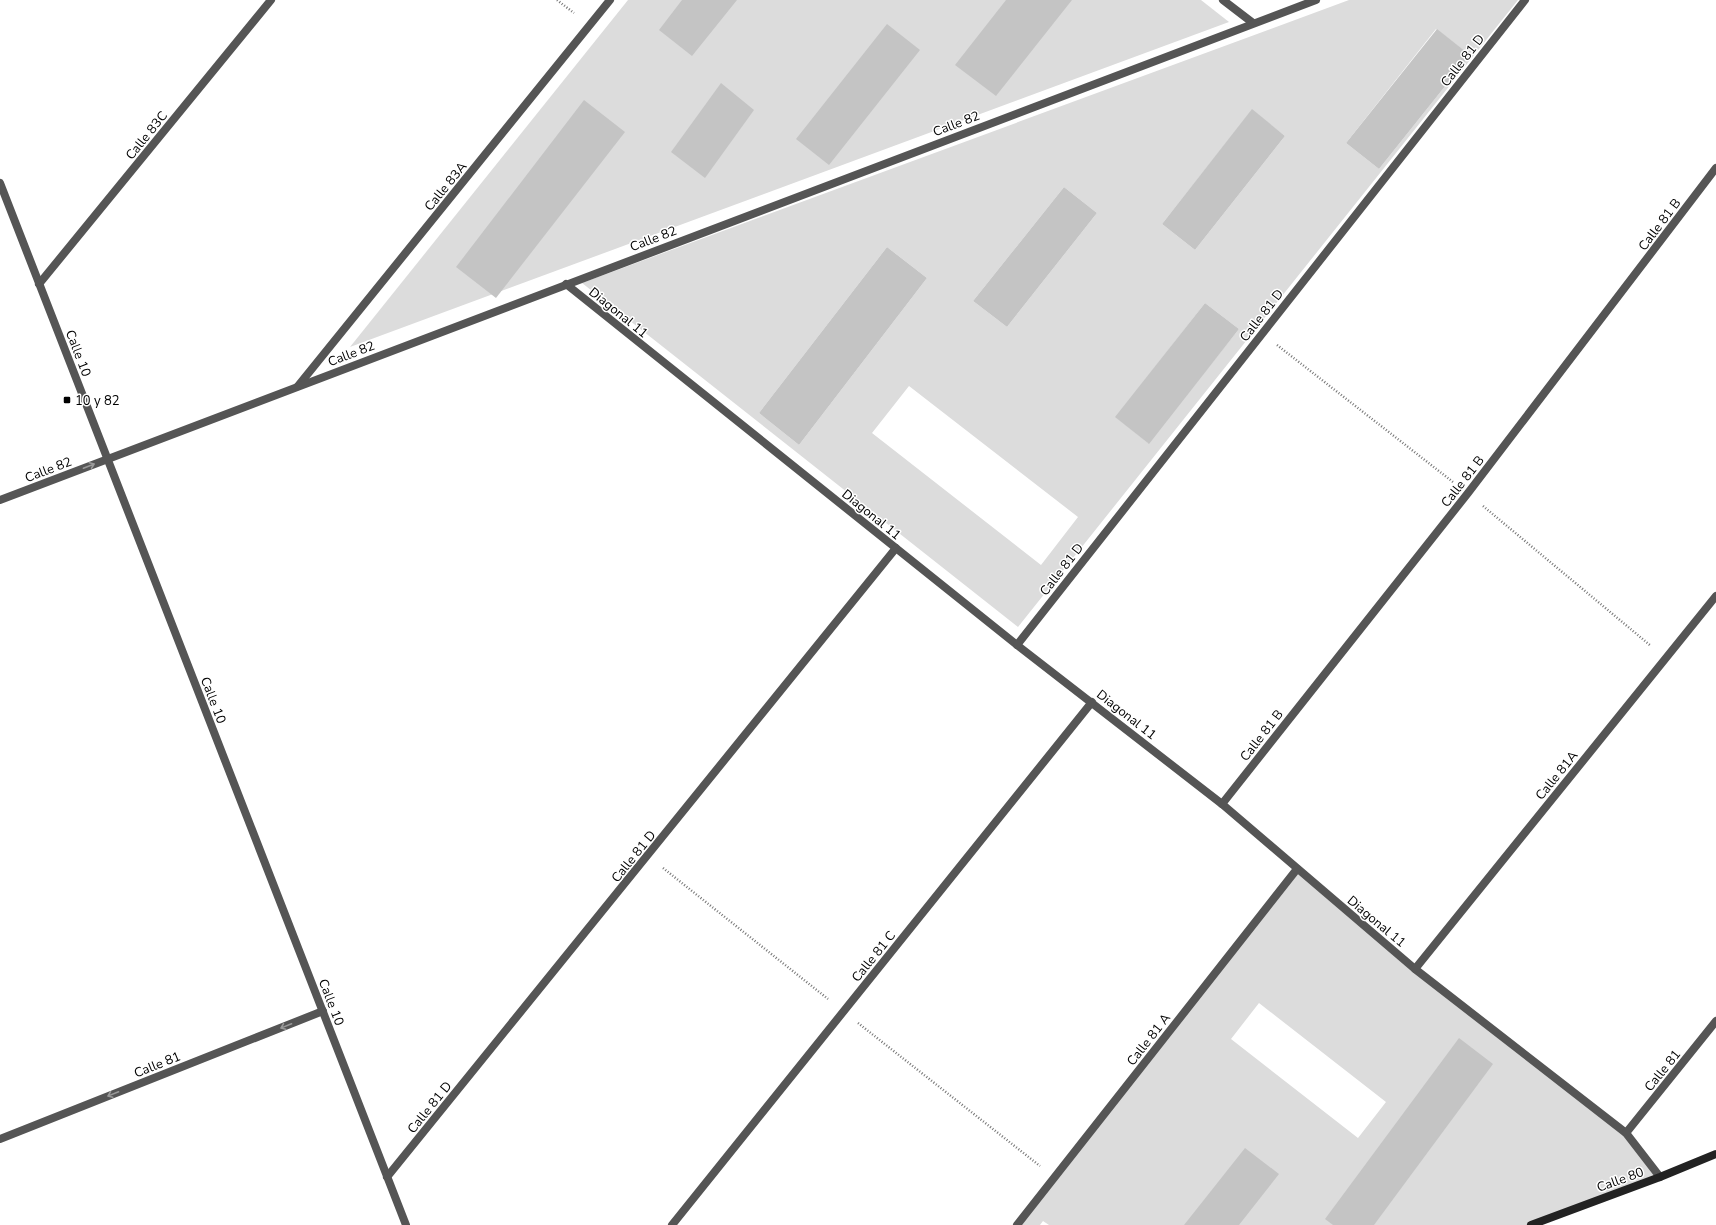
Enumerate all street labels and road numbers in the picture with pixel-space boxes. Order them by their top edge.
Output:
street label: Calle 81 D [1437,31,1489,91]
street label: Calle 83C [122,107,172,164]
street label: Calle 82 [930,107,982,141]
street label: Calle 83A [420,158,471,215]
street label: Calle 81 B [1634,195,1685,254]
street label: Calle 82 [627,222,679,256]
street label: Diagonal 11 [585,283,652,342]
street label: Calle 81 D [1236,286,1288,346]
street label: Calle 10 [61,327,95,380]
street label: Calle 82 [325,337,377,371]
street label: Calle 81 B [1437,452,1489,511]
street label: Calle 82 [22,453,74,487]
street label: Diagonal 11 [838,485,905,544]
street label: Calle 81 D [1036,540,1088,600]
street label: Calle 10 [196,674,230,727]
street label: Diagonal 11 [1093,686,1160,744]
street label: Calle 81 B [1236,706,1288,765]
street label: Calle 81A [1531,747,1582,804]
street label: Calle 81 D [607,827,660,886]
street label: Diagonal 11 [1343,892,1410,952]
street label: Calle 81 C [848,927,900,986]
street label: Calle 10 [314,976,348,1029]
street label: Calle 81 A [1123,1009,1175,1069]
street label: Calle 81 [1640,1046,1685,1095]
street label: Calle 81 [131,1047,183,1082]
street label: Calle 81 D [403,1078,456,1137]
street label: Calle 80 [1594,1163,1647,1197]

